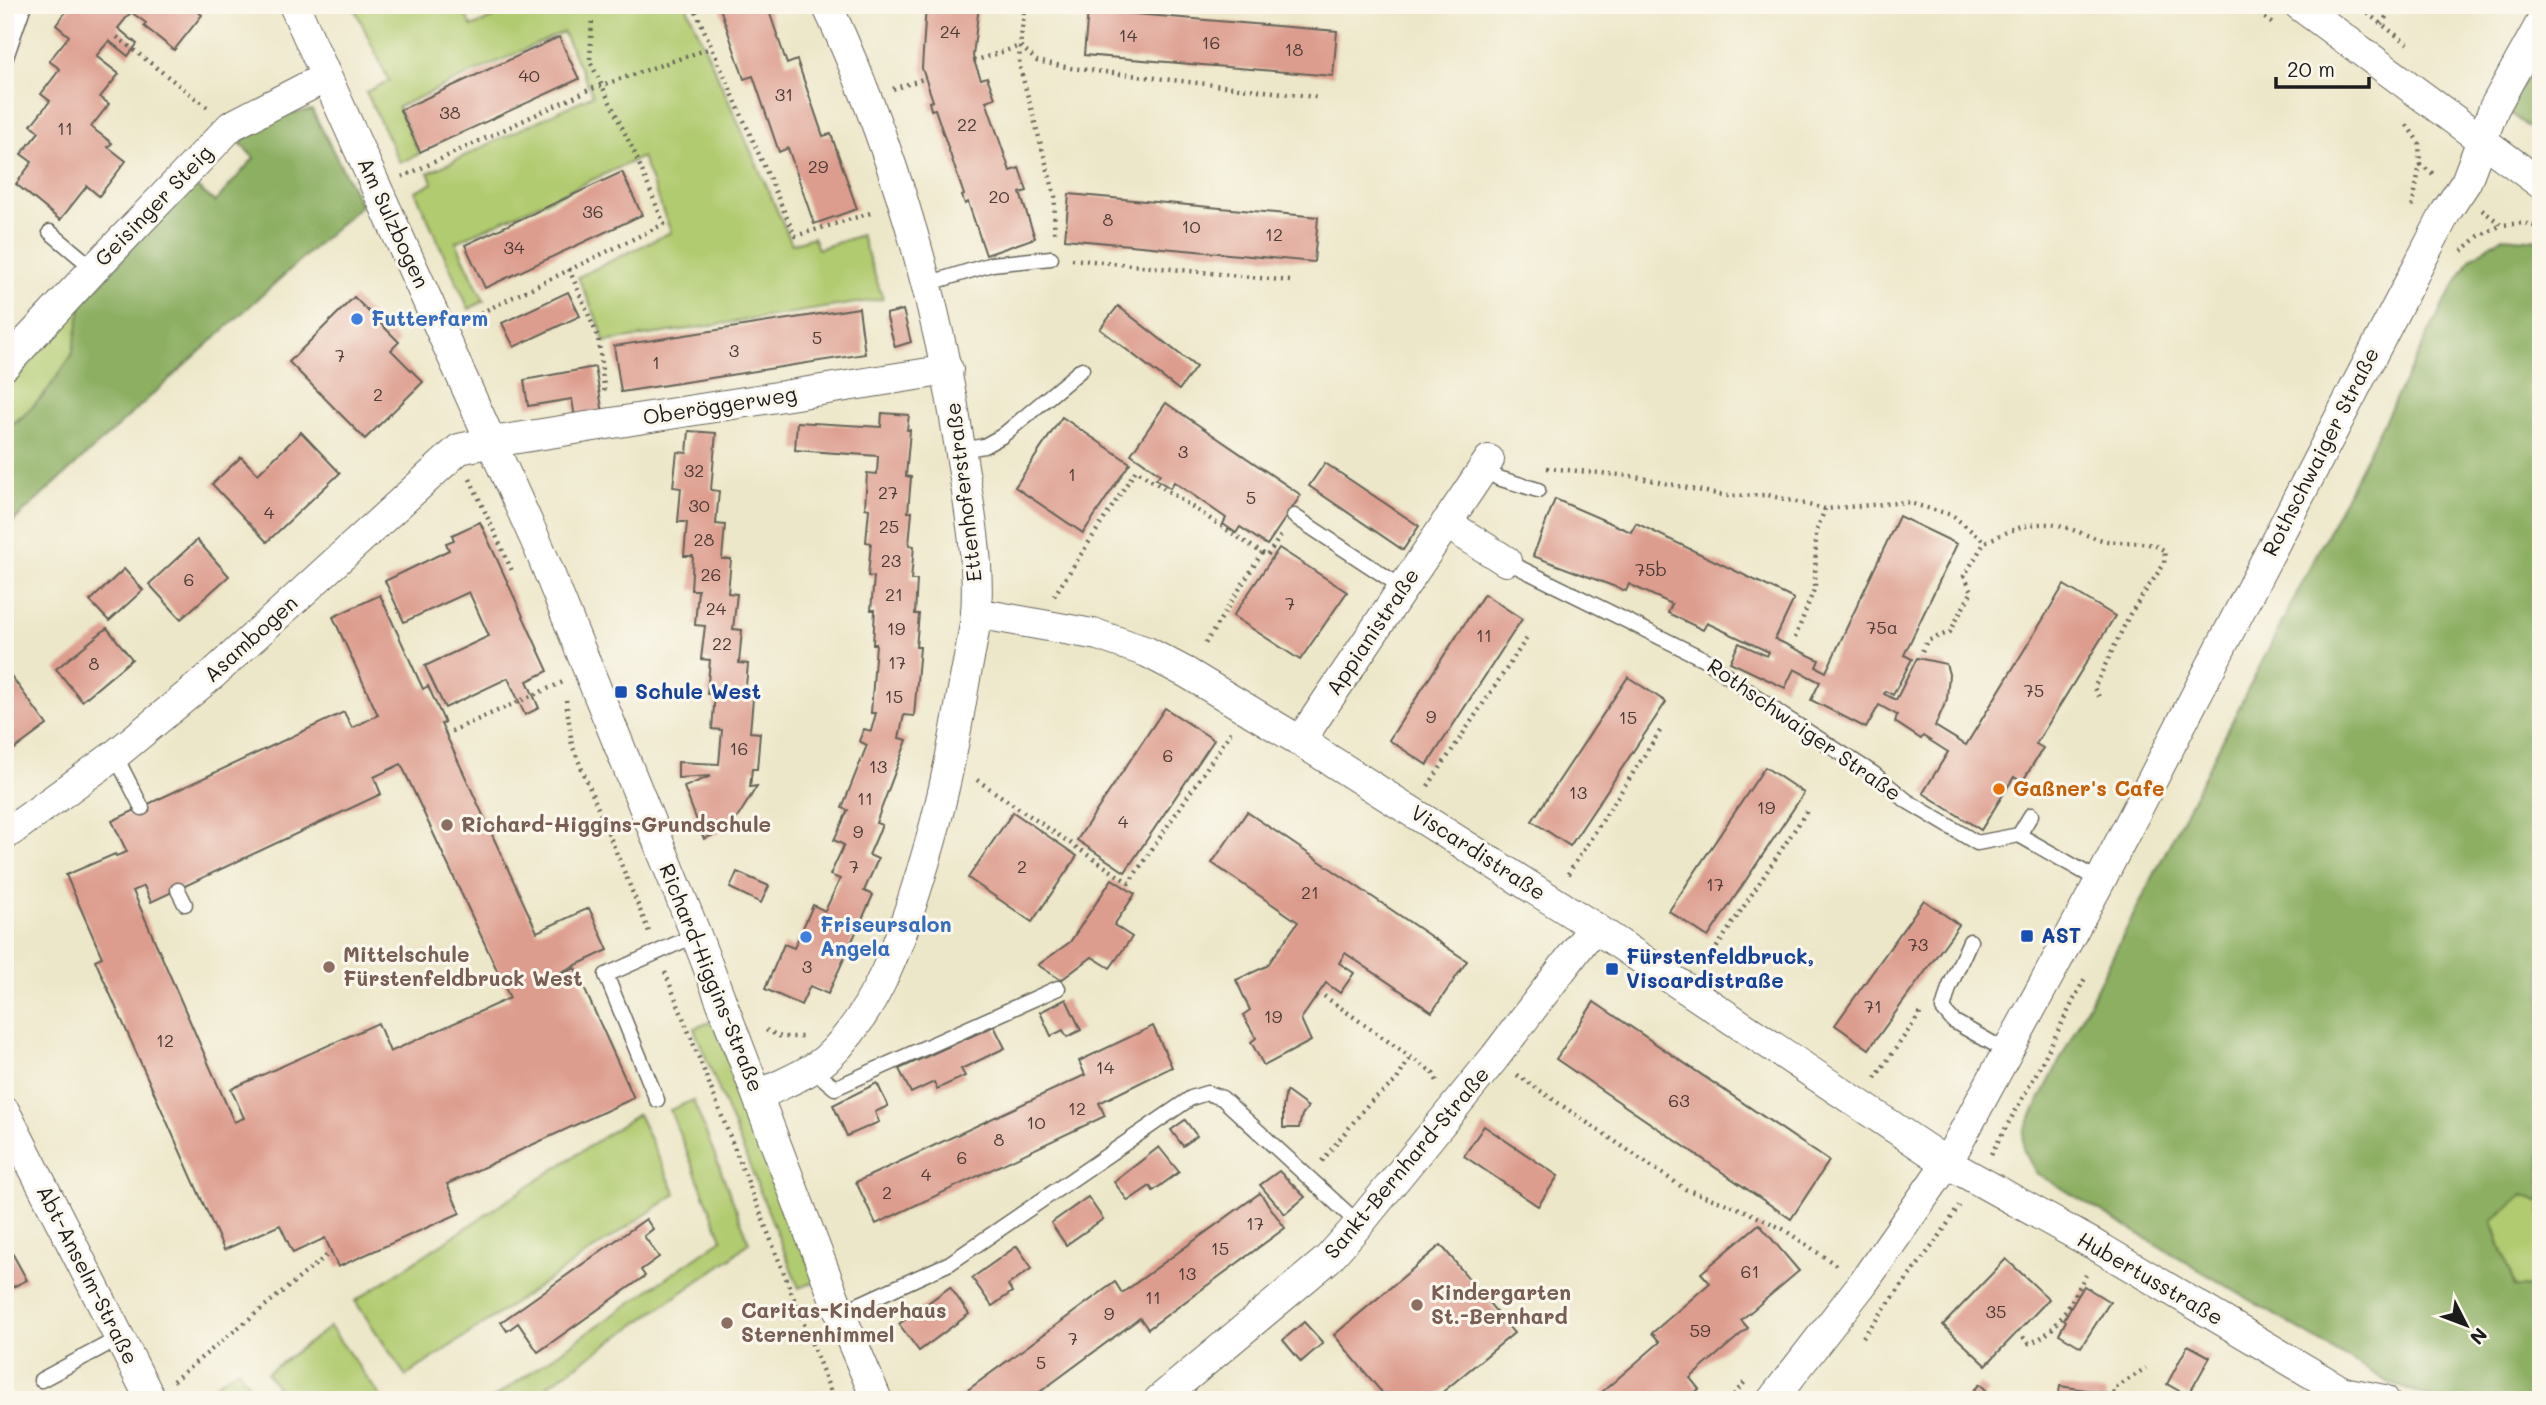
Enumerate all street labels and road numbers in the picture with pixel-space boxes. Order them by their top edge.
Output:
street label: Geisinger Steig [88,139,218,271]
street label: Am Sulzbogen [352,153,436,292]
street label: Rothschwaiger Straße [2255,342,2384,560]
street label: Oberöggerweg [641,379,799,430]
street label: Ettenhoferstraße [938,401,987,583]
street label: Appianistraße [1319,563,1424,700]
street label: Asambogen [197,589,303,687]
street label: Rothschwaiger Straße [1703,652,1907,806]
street label: Viscardistraße [1406,798,1551,905]
street label: Richard-Higgins-Straße [654,859,771,1096]
street label: Sankt-Bernhard-Straße [1318,1060,1494,1264]
street label: Abt-Anselm-Straße [32,1180,145,1368]
street label: Hubertusstraße [2073,1225,2228,1330]

